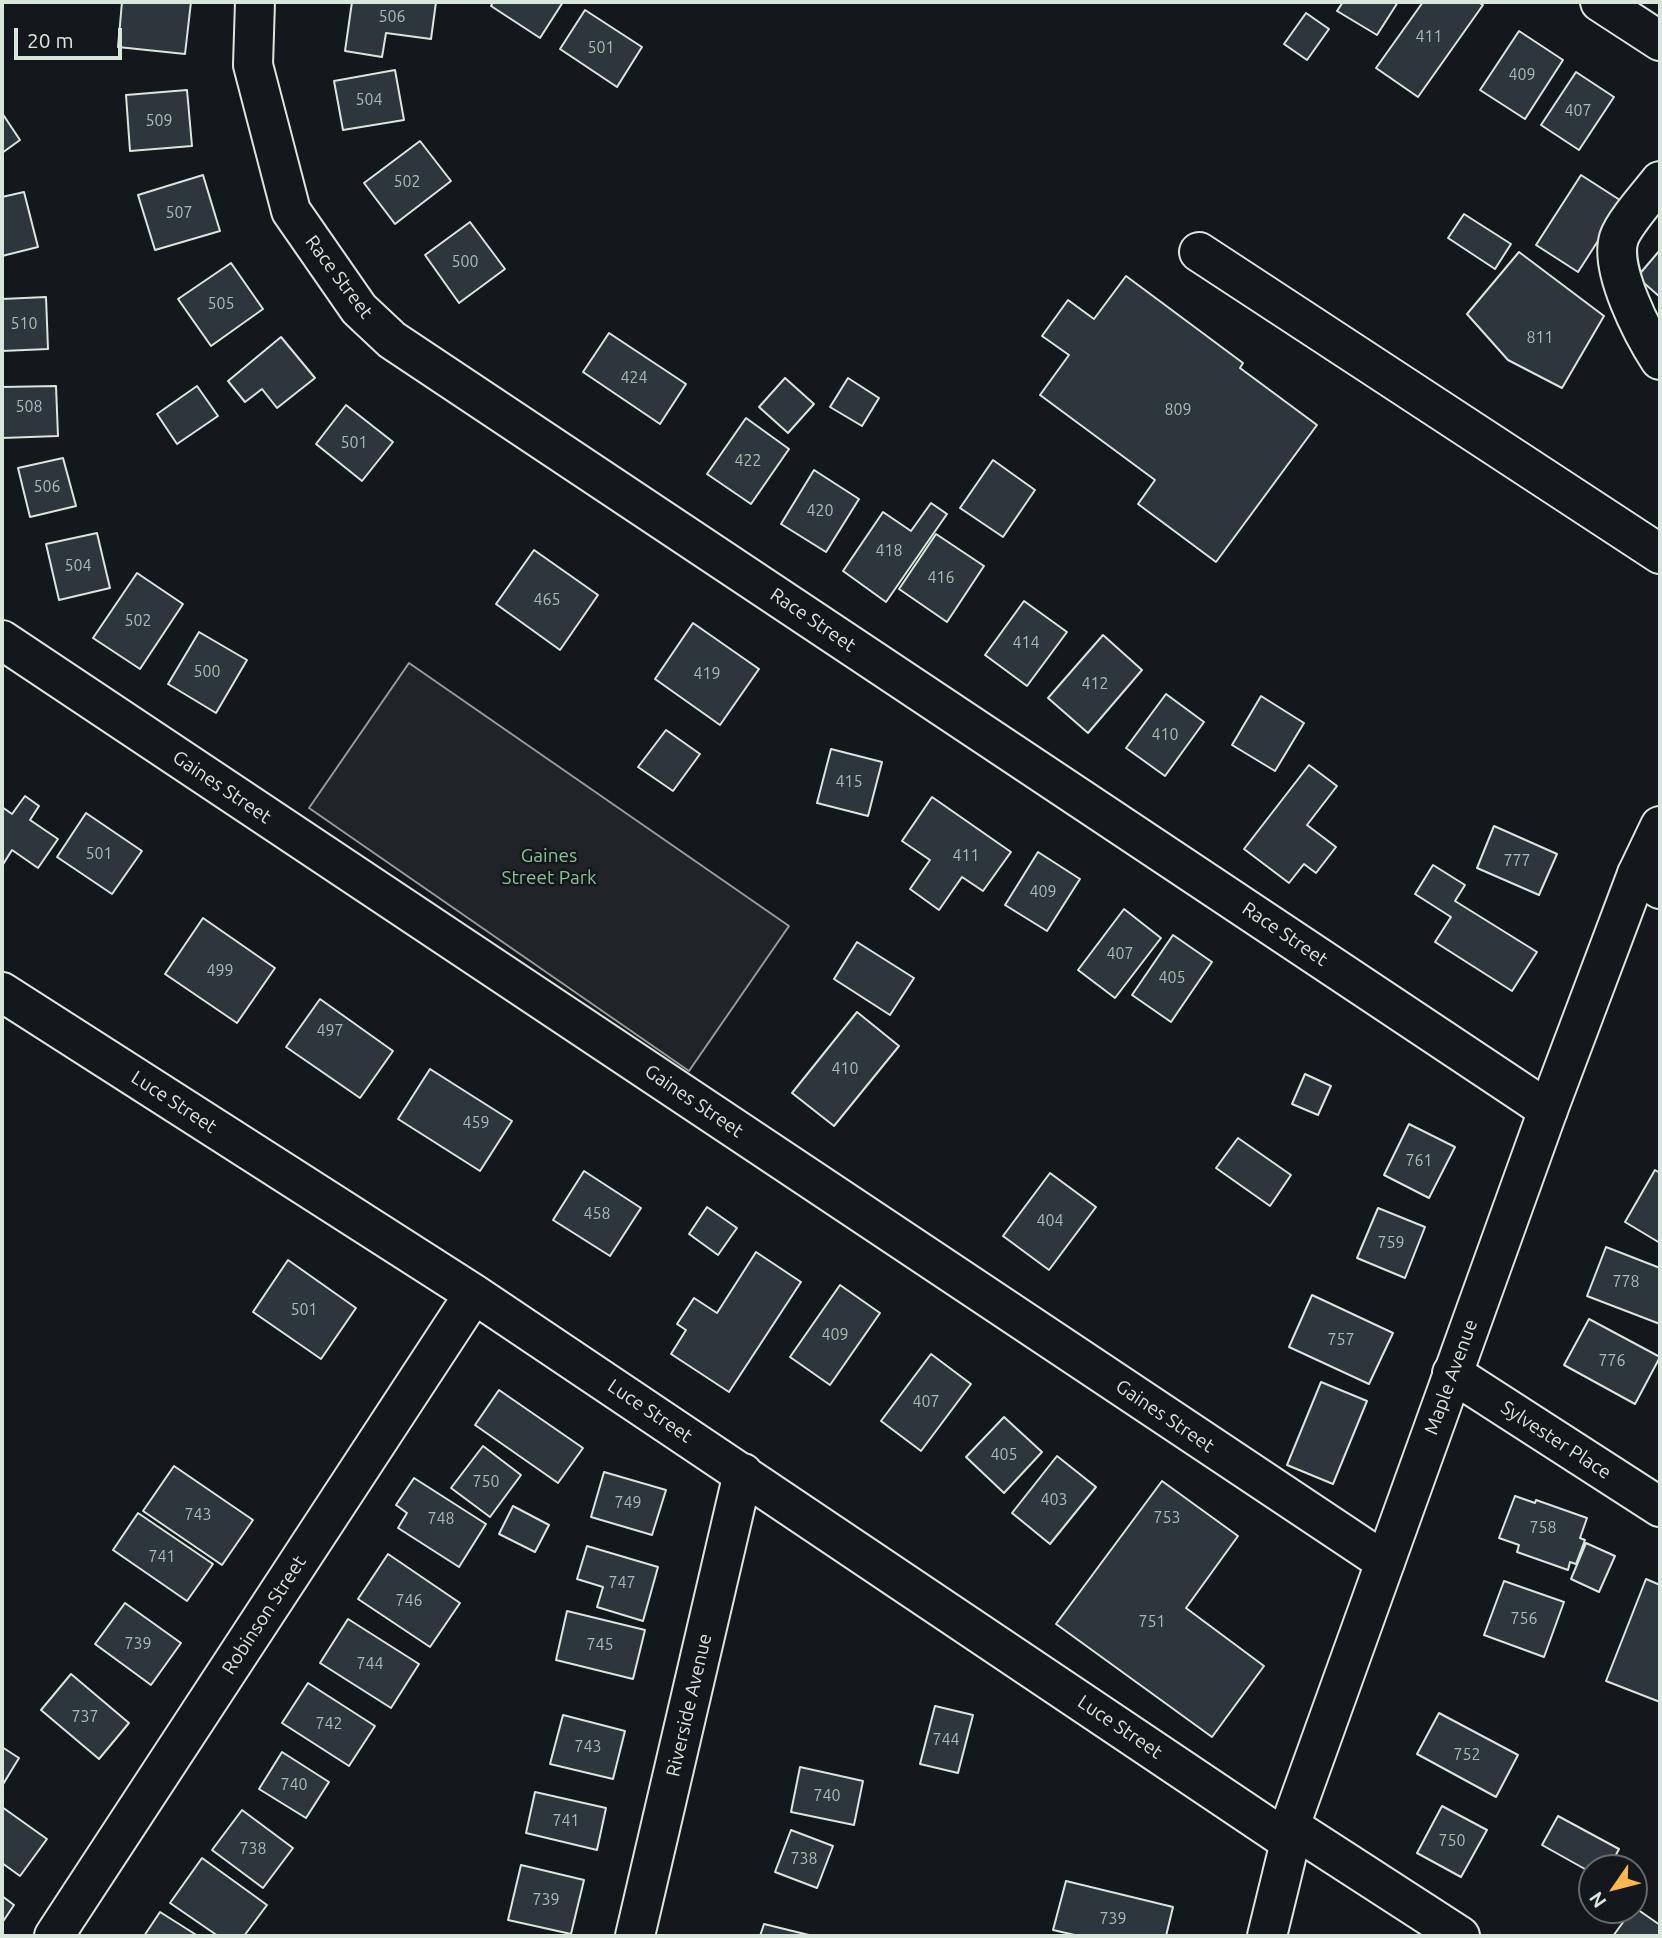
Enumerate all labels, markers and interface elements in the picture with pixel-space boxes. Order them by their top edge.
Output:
house number: 506 [378,7,406,27]
scale bar [18,14,126,58]
house number: 411 [1415,27,1443,47]
text: 20 m [27,28,74,52]
house number: 501 [587,38,615,58]
house number: 409 [1508,65,1536,85]
house number: 504 [355,90,383,110]
house number: 407 [1564,101,1592,121]
house number: 509 [145,111,173,131]
house number: 502 [393,172,421,192]
house number: 507 [165,203,193,223]
street label: Race Street [300,231,378,323]
house number: 500 [451,252,479,272]
house number: 505 [207,294,235,314]
house number: 510 [10,314,38,334]
house number: 811 [1526,328,1554,348]
house number: 424 [620,368,648,388]
house number: 508 [15,397,43,417]
house number: 809 [1164,400,1192,420]
house number: 501 [340,433,368,453]
house number: 422 [734,451,762,471]
house number: 506 [33,477,61,497]
house number: 420 [806,501,834,521]
house number: 418 [875,541,903,561]
house number: 504 [64,556,92,576]
house number: 416 [927,568,955,588]
street label: Race Street [766,583,860,657]
house number: 465 [533,590,561,610]
house number: 502 [124,611,152,631]
house number: 414 [1012,633,1040,653]
house number: 500 [193,662,221,682]
house number: 419 [693,664,721,684]
house number: 412 [1081,674,1109,694]
house number: 410 [1151,725,1179,745]
street label: Gaines Street [168,746,276,828]
house number: 415 [835,772,863,792]
house number: 501 [85,844,113,864]
park label: Gaines Street Park [501,845,597,889]
house number: 411 [952,846,980,866]
house number: 777 [1503,851,1531,871]
house number: 409 [1029,882,1057,902]
street label: Race Street [1238,897,1332,971]
house number: 407 [1106,944,1134,964]
house number: 499 [206,961,234,981]
house number: 405 [1158,968,1186,988]
house number: 497 [316,1021,344,1041]
house number: 410 [831,1059,859,1079]
street label: Gaines Street [640,1060,748,1142]
street label: Luce Street [127,1066,221,1138]
house number: 459 [462,1113,490,1133]
house number: 761 [1405,1151,1433,1171]
house number: 458 [583,1204,611,1224]
house number: 404 [1036,1211,1064,1231]
house number: 759 [1377,1233,1405,1253]
house number: 778 [1612,1272,1640,1292]
house number: 501 [290,1300,318,1320]
street label: Maple Avenue [1420,1316,1482,1438]
house number: 409 [821,1325,849,1345]
house number: 757 [1327,1330,1355,1350]
house number: 776 [1598,1351,1626,1371]
street label: Luce Street [603,1374,697,1448]
street label: Gaines Street [1111,1375,1219,1457]
house number: 407 [912,1392,940,1412]
street label: Sylvester Place [1497,1396,1615,1484]
house number: 405 [990,1445,1018,1465]
house number: 750 [472,1472,500,1492]
house number: 403 [1040,1490,1068,1510]
house number: 749 [614,1493,642,1513]
house number: 743 [184,1505,212,1525]
house number: 753 [1153,1508,1181,1528]
house number: 748 [427,1509,455,1529]
house number: 758 [1529,1518,1557,1538]
house number: 741 [148,1547,176,1567]
street label: Robinson Street [217,1551,311,1679]
house number: 747 [608,1573,636,1593]
house number: 746 [395,1591,423,1611]
house number: 756 [1510,1609,1538,1629]
house number: 751 [1138,1612,1166,1632]
street label: Riverside Avenue [661,1631,717,1779]
house number: 739 [124,1634,152,1654]
house number: 745 [586,1635,614,1655]
house number: 744 [356,1654,384,1674]
street label: Luce Street [1073,1690,1167,1764]
house number: 737 [71,1707,99,1727]
house number: 742 [315,1714,343,1734]
house number: 744 [932,1730,960,1750]
house number: 743 [574,1737,602,1757]
house number: 752 [1453,1745,1481,1765]
house number: 740 [280,1775,308,1795]
house number: 740 [813,1786,841,1806]
house number: 741 [552,1811,580,1831]
house number: 750 [1438,1831,1466,1851]
house number: 738 [239,1839,267,1859]
house number: 738 [790,1849,818,1869]
north arrow [1578,1854,1648,1924]
text: N [1584,1888,1611,1912]
house number: 739 [532,1890,560,1910]
house number: 739 [1099,1909,1127,1929]

